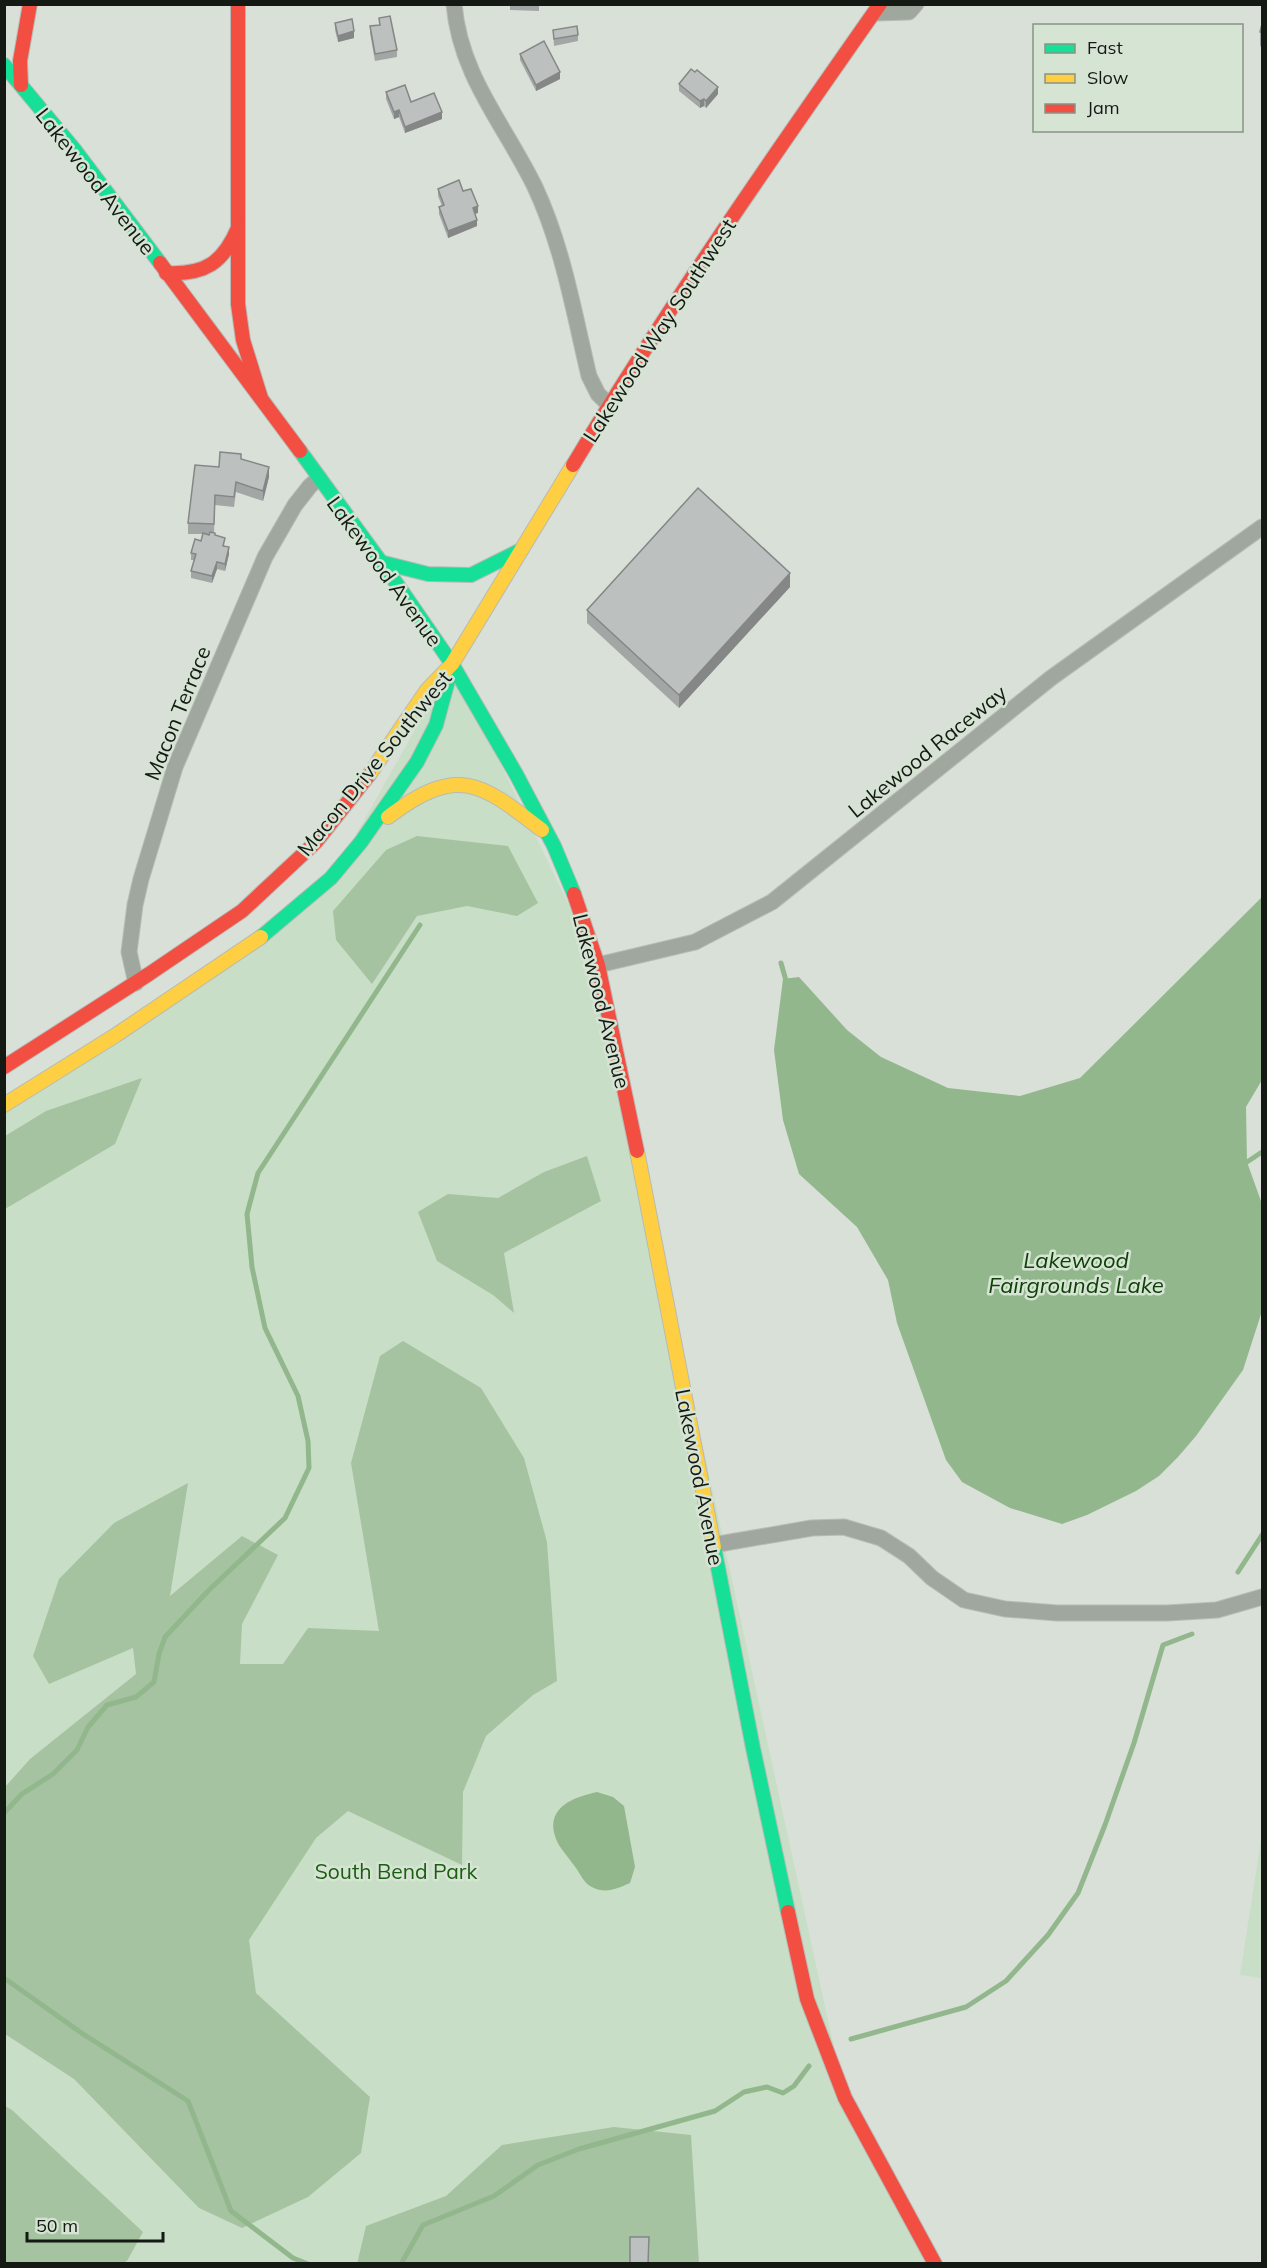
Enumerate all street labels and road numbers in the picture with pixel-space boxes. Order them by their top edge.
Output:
street label: Lakewood Avenue [31,102,161,260]
street label: Lakewood Way Southwest [577,213,741,447]
street label: Lakewood Avenue [322,491,448,651]
street label: Macon Terrace [138,642,216,784]
street label: Macon Drive Southwest [291,665,457,861]
street label: Lakewood Raceway [843,679,1011,823]
street label: Lakewood Avenue [568,911,636,1091]
street label: Lakewood Avenue [670,1387,730,1567]

